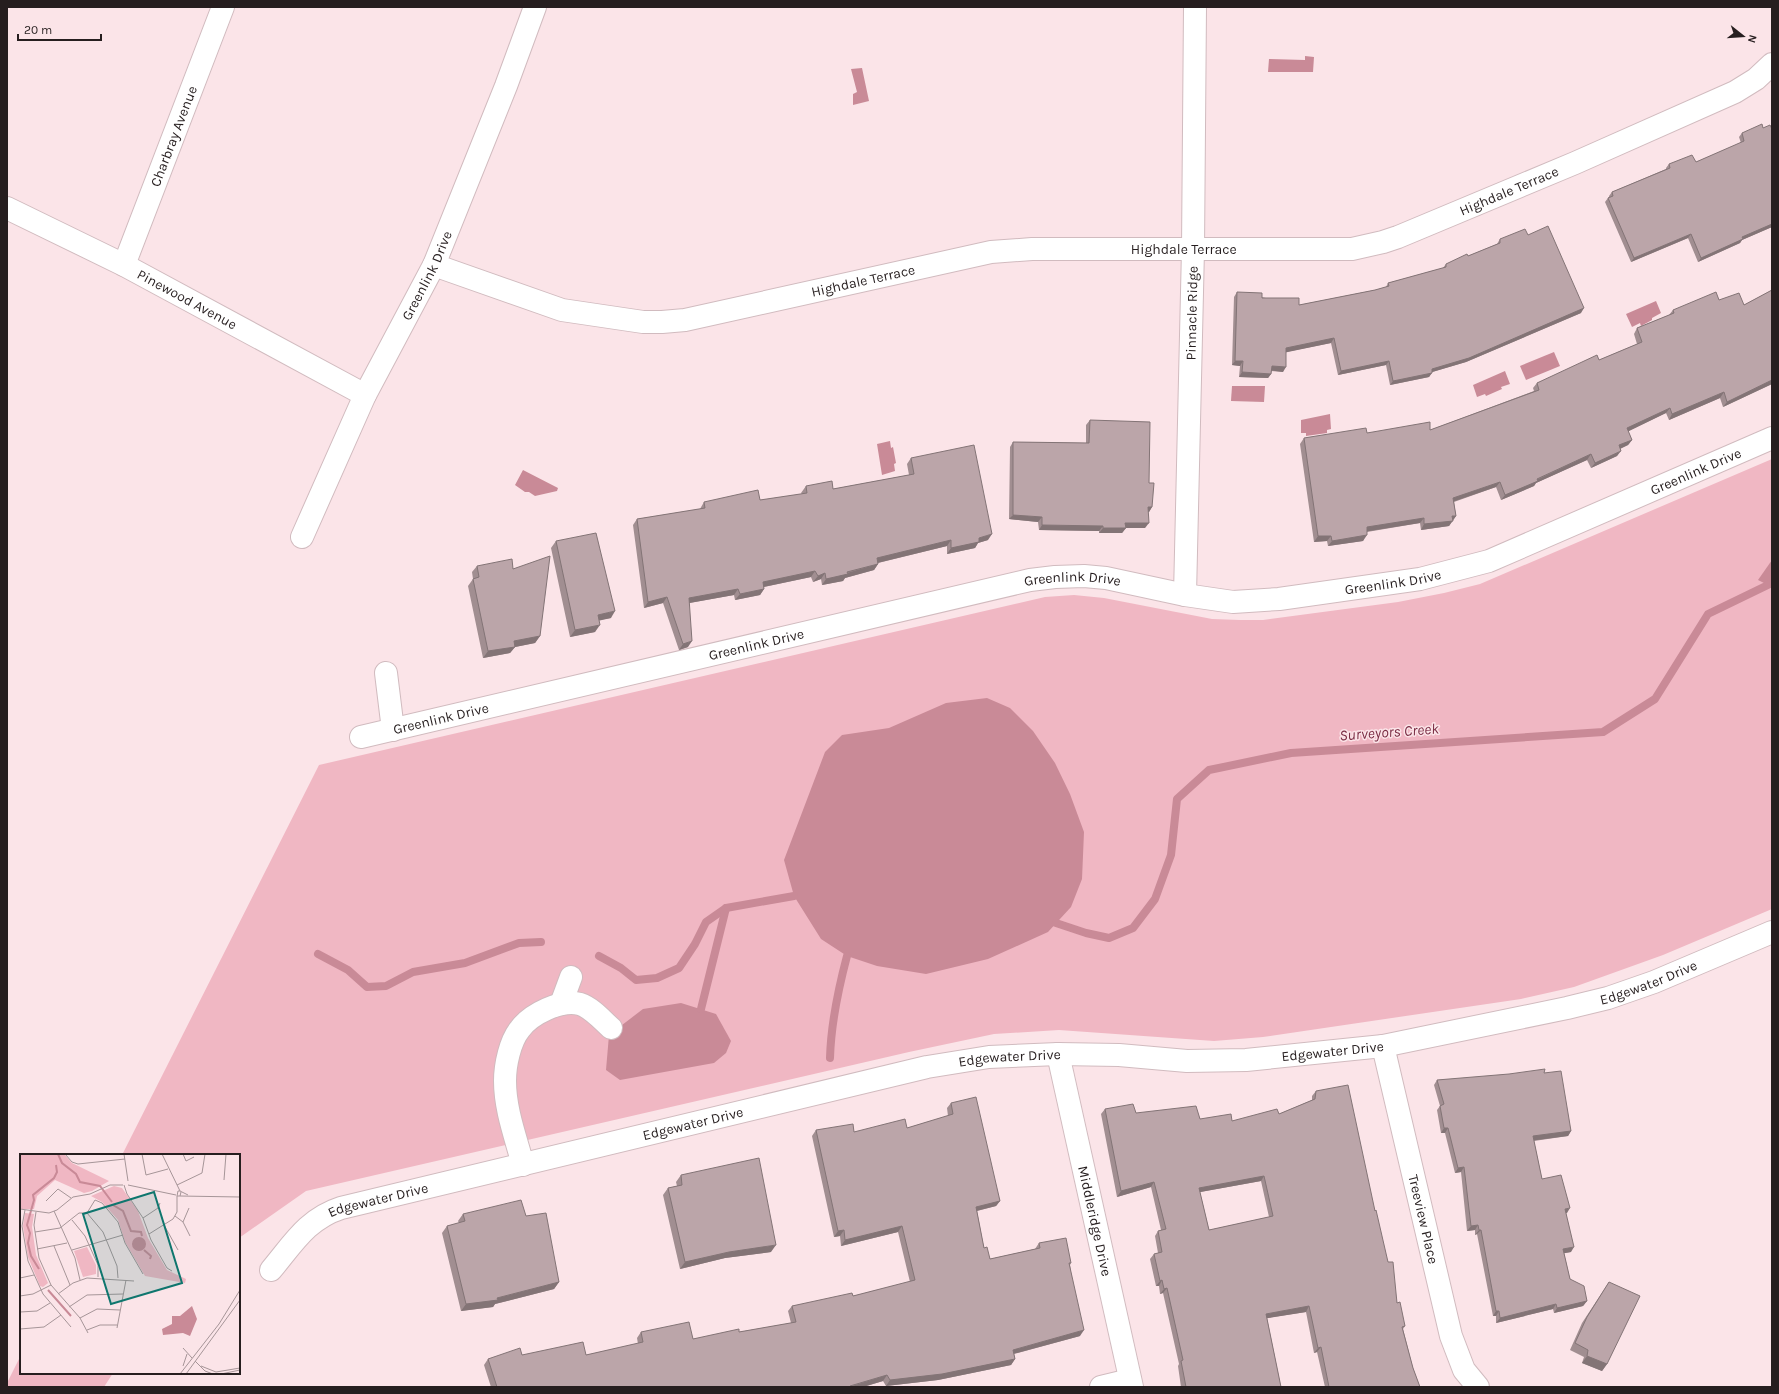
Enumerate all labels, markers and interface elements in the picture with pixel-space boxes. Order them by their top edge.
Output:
scale bar [18,16,101,42]
north arrow [1723,16,1763,56]
text: 20 m [24,23,52,37]
text: N [1745,33,1759,44]
street label: Charbray Avenue [146,83,201,189]
street label: Highdale Terrace [1457,162,1561,219]
street label: Greenlink Drive [398,228,455,323]
street label: Highdale Terrace [1131,241,1237,258]
street label: Highdale Terrace [810,261,917,300]
street label: Pinewood Avenue [134,265,240,333]
street label: Pinnacle Ridge [1182,266,1201,360]
street label: Greenlink Drive [1648,444,1744,498]
street label: Greenlink Drive [1344,565,1443,598]
street label: Greenlink Drive [1022,567,1123,590]
street label: Greenlink Drive [707,625,806,664]
street label: Greenlink Drive [391,699,490,738]
water label: Surveyors Creek [1339,720,1440,744]
street label: Edgewater Drive [1598,956,1700,1008]
street label: Edgewater Drive [1281,1037,1385,1065]
street label: Edgewater Drive [957,1045,1061,1070]
street label: Edgewater Drive [641,1103,745,1144]
inset map [20,1154,240,1374]
street label: Middleridge Drive [1075,1164,1116,1278]
street label: Treeview Place [1405,1173,1442,1266]
street label: Edgewater Drive [325,1179,430,1221]

